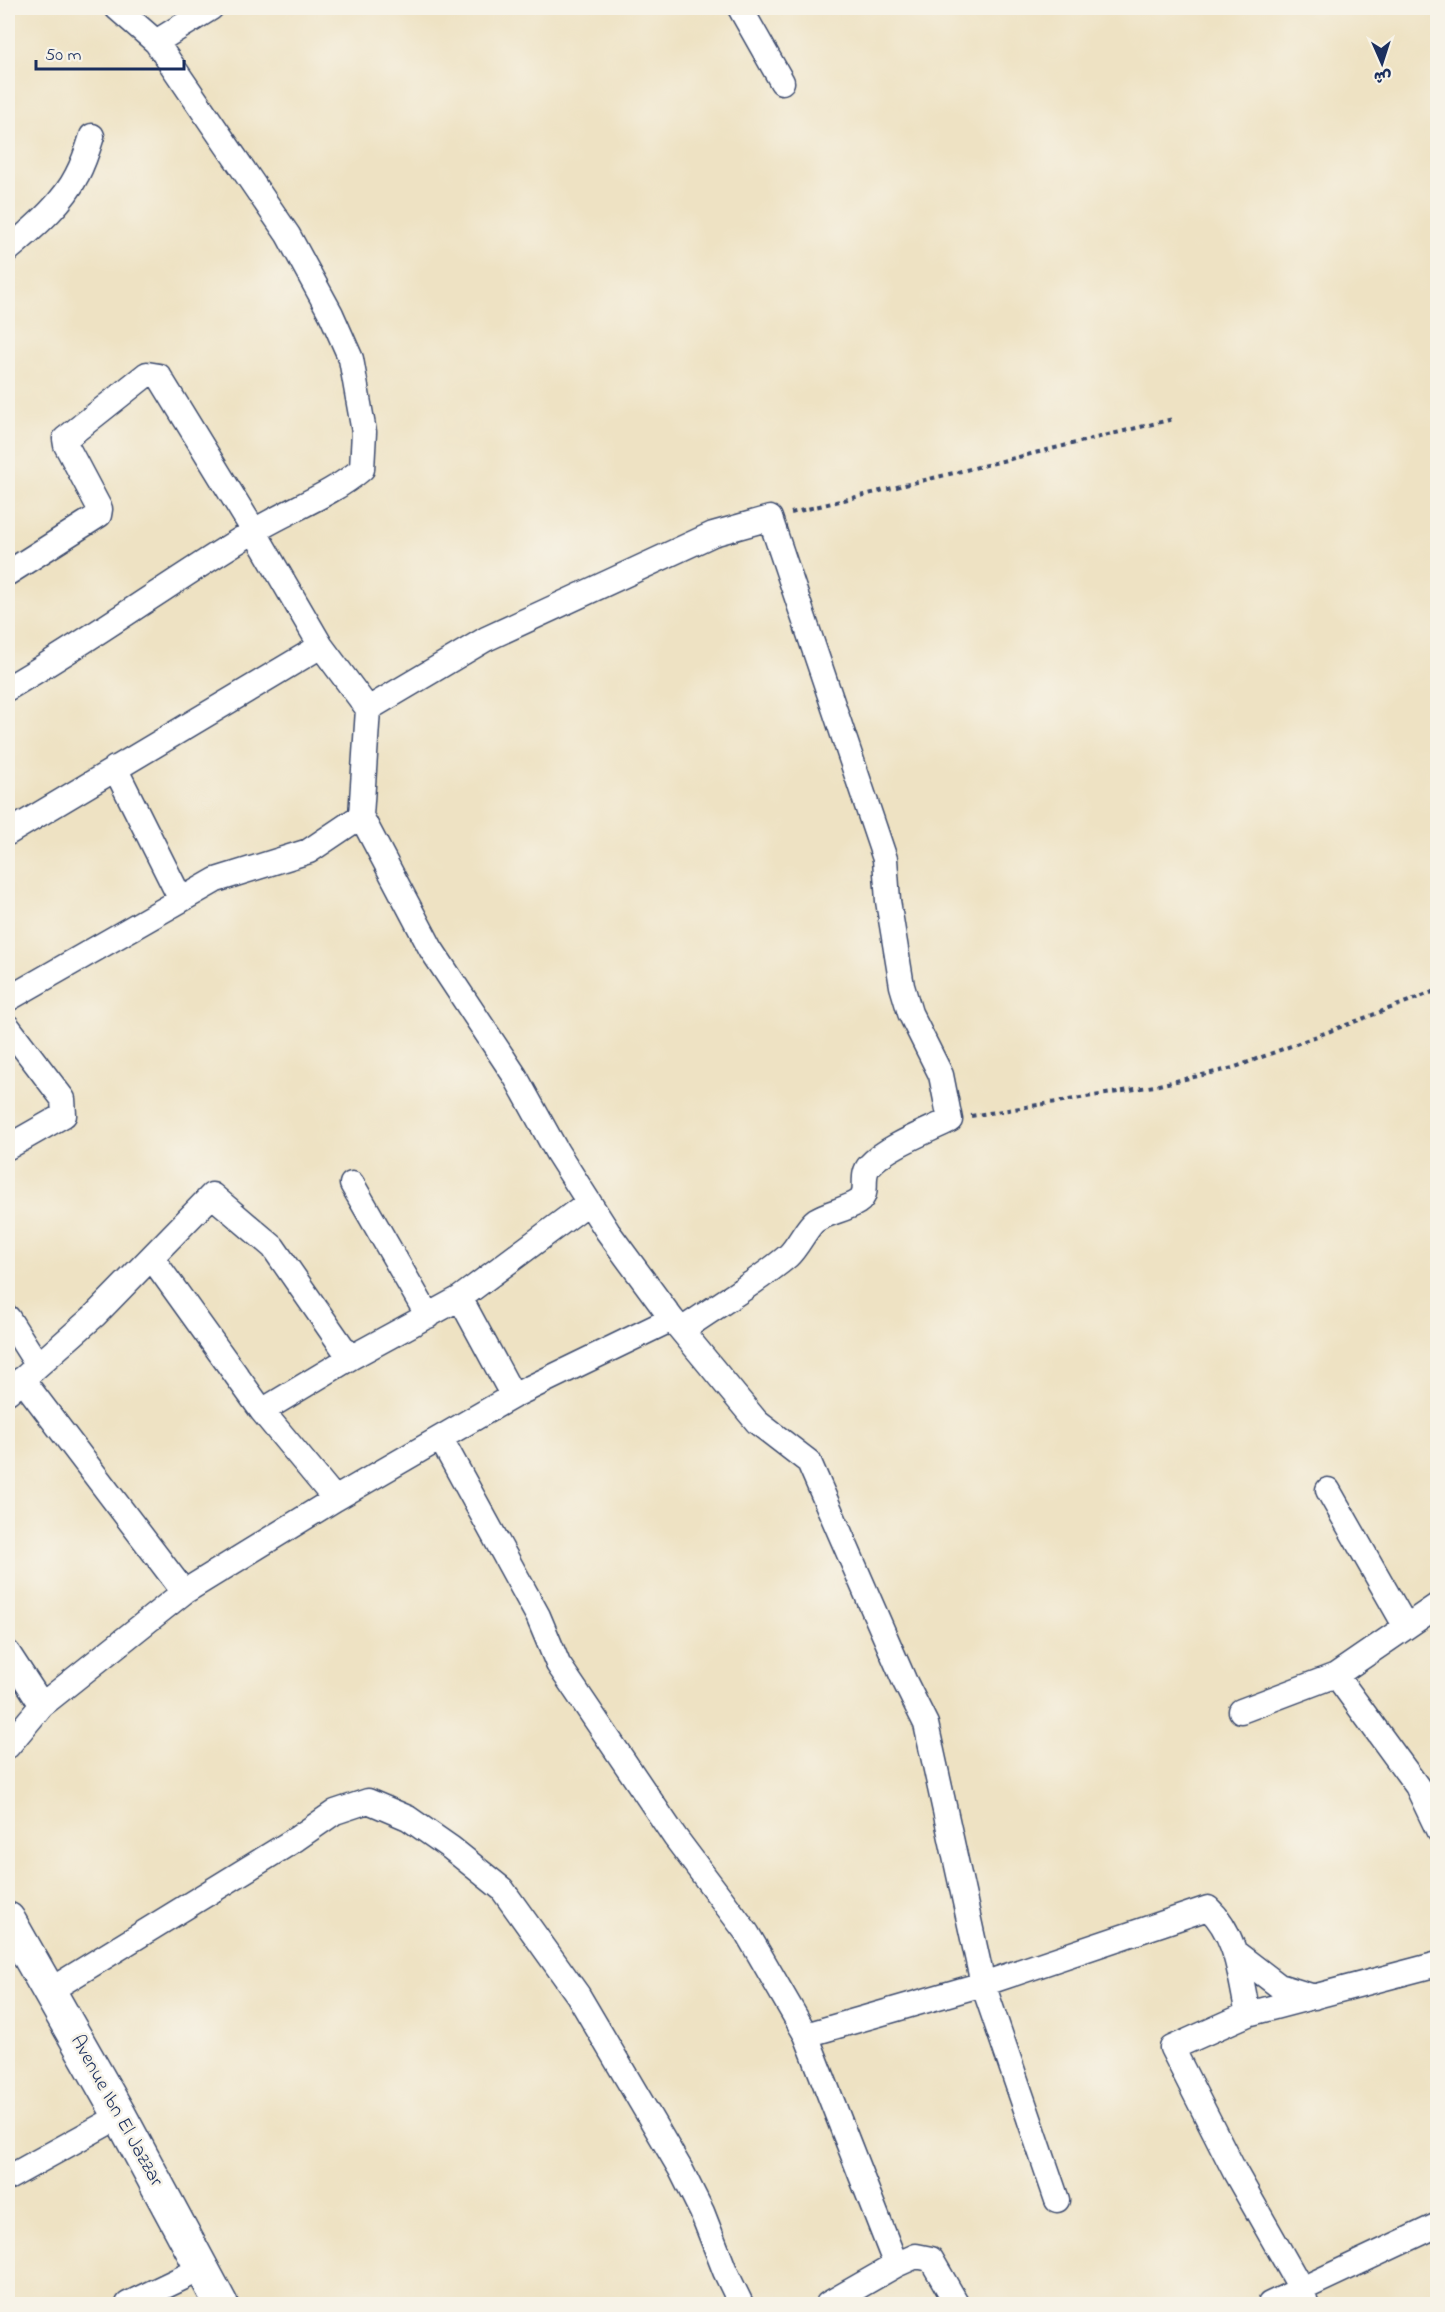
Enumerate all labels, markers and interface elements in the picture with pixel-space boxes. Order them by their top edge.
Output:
scale bar [36,33,184,71]
north arrow [1352,33,1412,93]
text: 50 m [45,43,82,69]
text: ش [1373,64,1392,88]
street label: Avenue Ibn El Jazzar [62,2030,170,2193]

